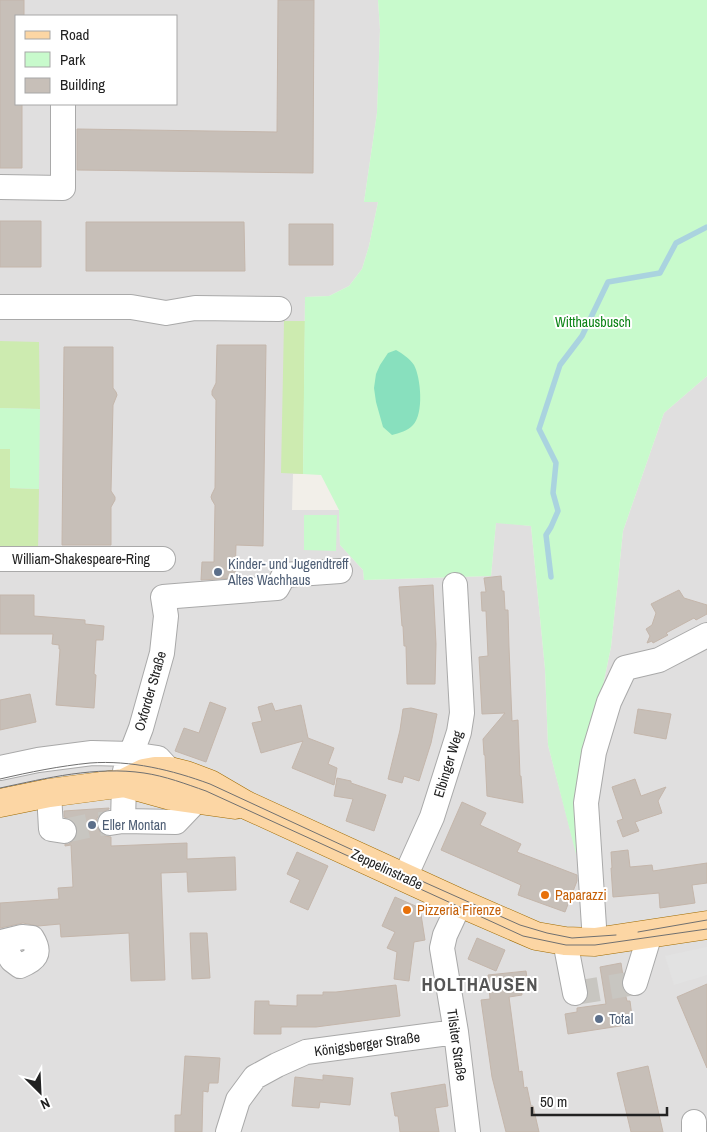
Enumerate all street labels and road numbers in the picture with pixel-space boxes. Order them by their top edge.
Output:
street label: William-Shakespeare-Ring [12,550,151,568]
street label: Oxforder Straße [130,649,170,733]
street label: Elbinger Weg [429,728,467,800]
street label: Zeppelinstraße [348,845,426,893]
street label: Tilsiter Straße [443,1008,471,1082]
street label: Königsberger Straße [313,1028,421,1060]

